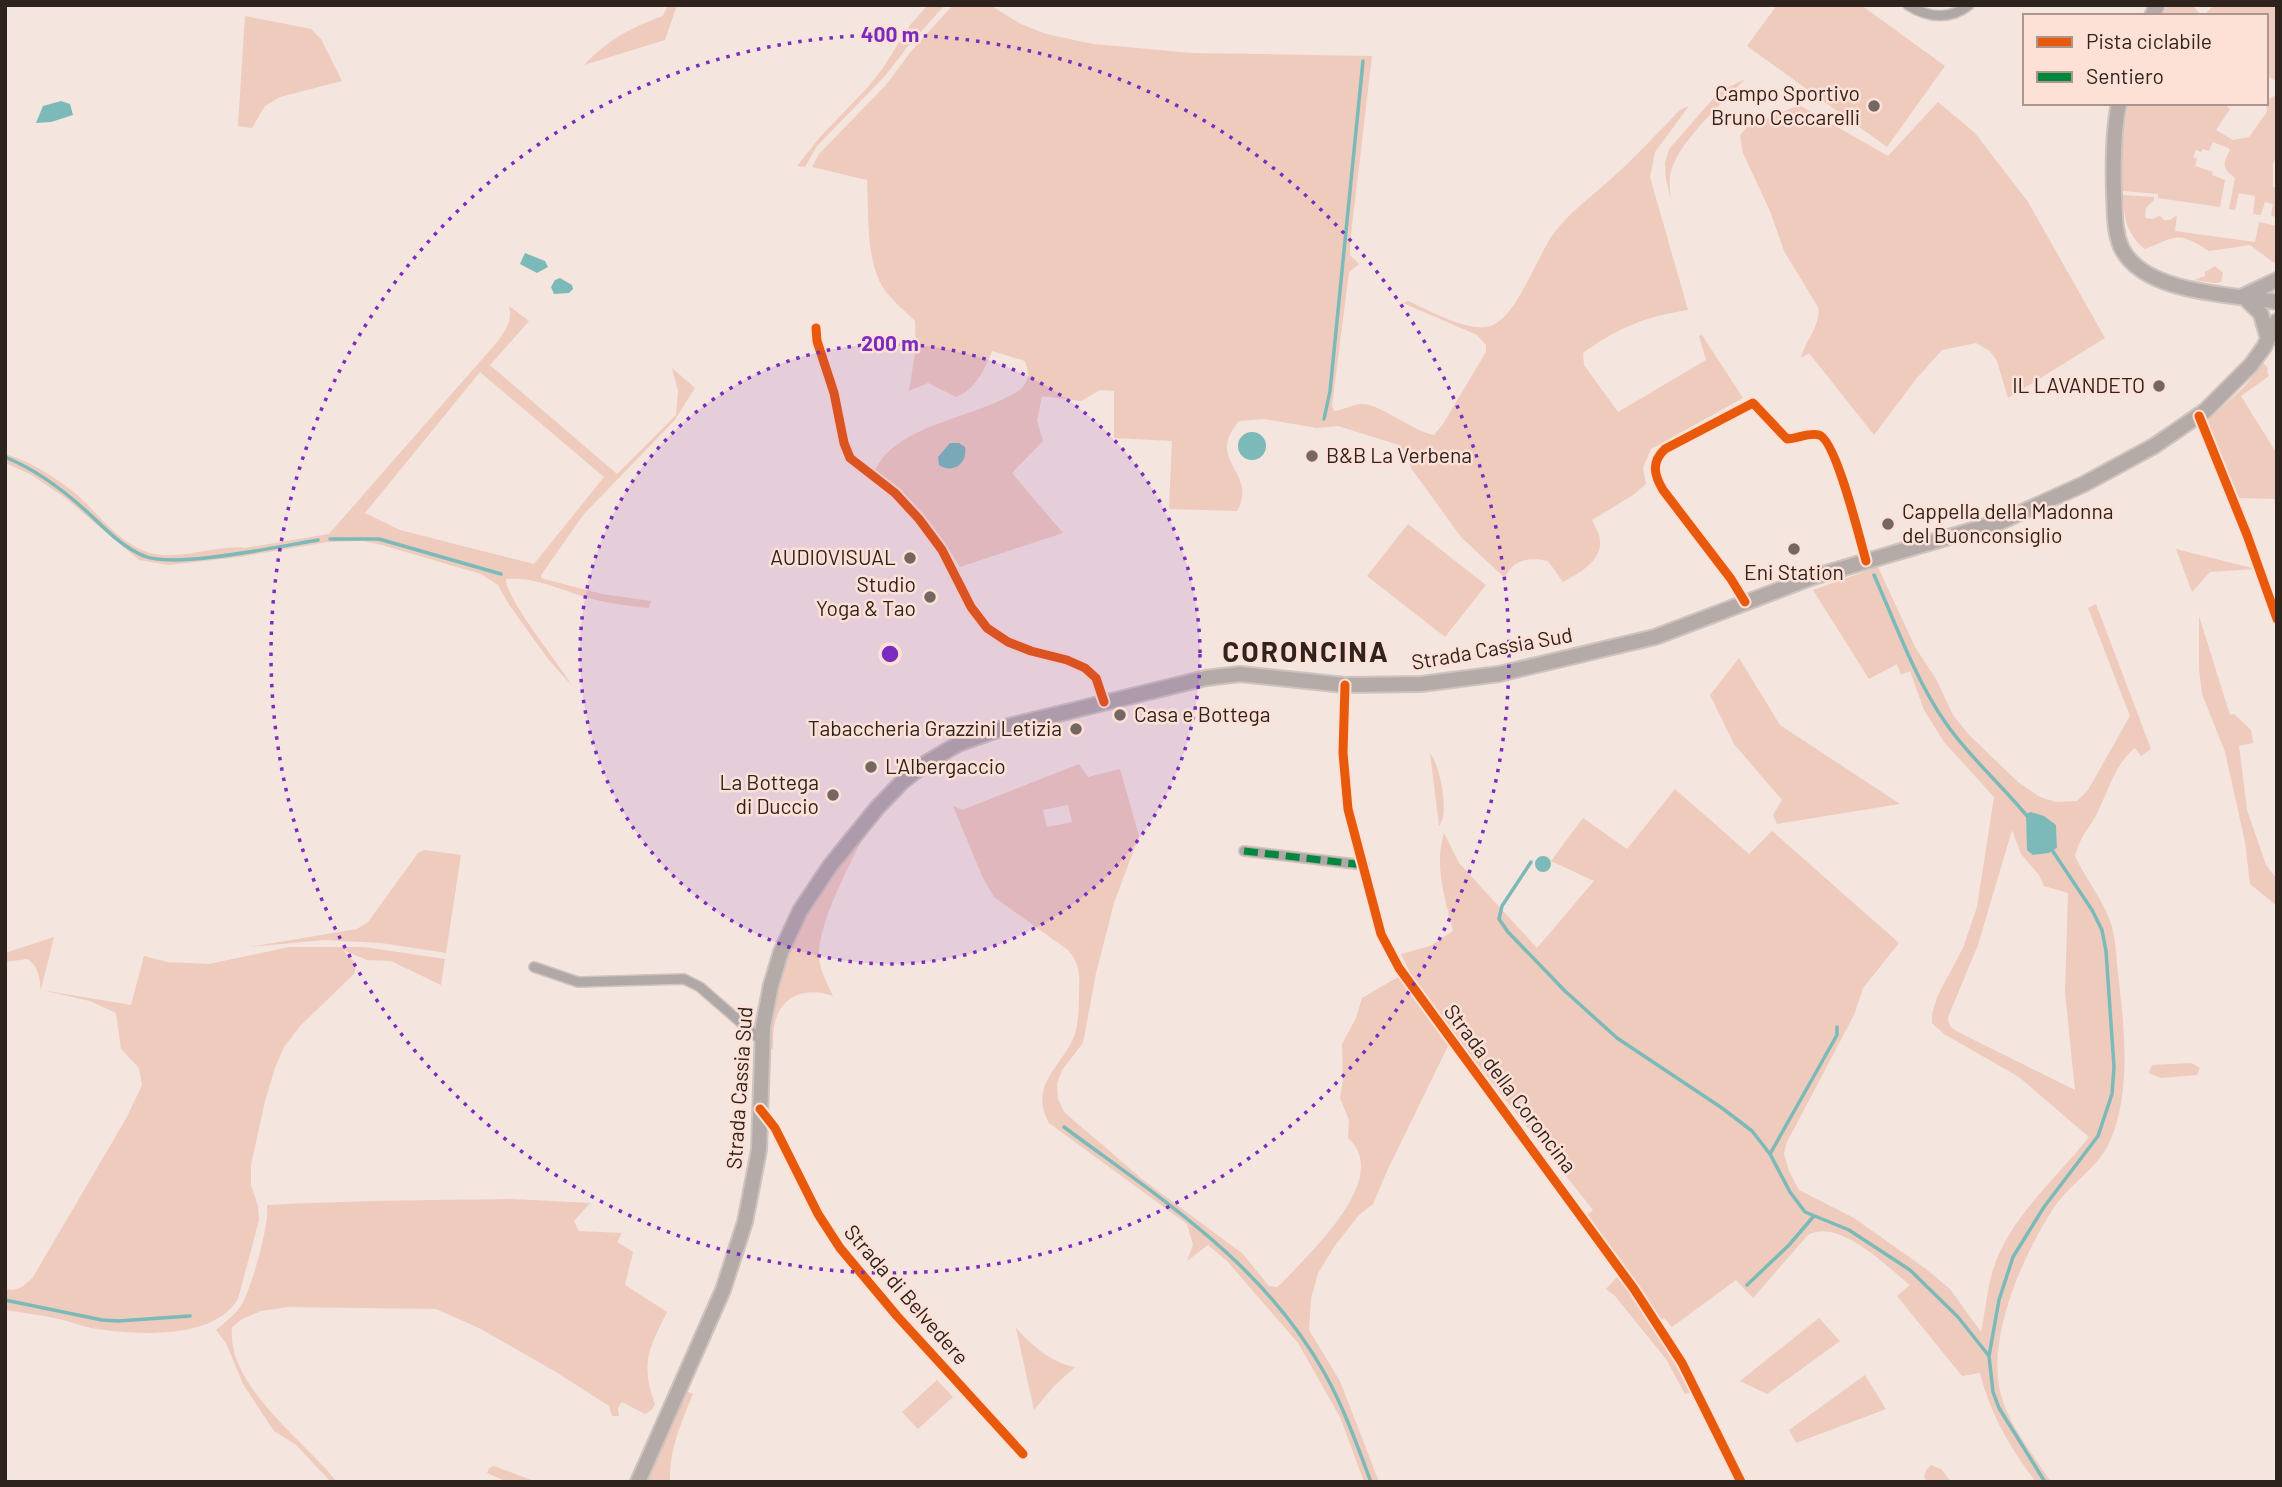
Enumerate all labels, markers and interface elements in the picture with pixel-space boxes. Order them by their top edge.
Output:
legend [2023,14,2268,105]
text: 400 m [861,21,919,46]
text: Pista ciclabile [2086,28,2212,53]
text: Sentiero [2086,63,2164,88]
place label: Campo Sportivo Bruno Ceccarelli [1711,80,1860,129]
marker: Campo Sportivo Bruno Ceccarelli [1866,98,1882,114]
text: 200 m [861,330,919,355]
place label: IL LAVANDETO [2012,372,2145,397]
marker: IL LAVANDETO [2151,378,2167,394]
place label: B&B La Verbena [1326,442,1472,467]
marker: B&B La Verbena [1304,448,1320,464]
place label: Cappella della Madonna del Buonconsiglio [1902,498,2113,547]
marker: Cappella della Madonna del Buonconsiglio [1880,516,1896,532]
marker: Eni Station [1786,541,1802,557]
place label: AUDIOVISUAL [770,544,896,569]
marker: AUDIOVISUAL [902,550,918,566]
place label: Eni Station [1744,559,1844,584]
place label: Studio Yoga & Tao [816,571,916,620]
marker: Studio Yoga & Tao [922,589,938,605]
street label: Strada Cassia Sud [1409,621,1574,674]
district label: CORONCINA [1222,634,1390,668]
centre of rings [878,642,902,666]
place label: Casa e Bottega [1134,701,1270,726]
marker: Casa e Bottega [1112,707,1128,723]
place label: Tabaccheria Grazzini Letizia [808,715,1062,740]
marker: Tabaccheria Grazzini Letizia [1068,721,1084,737]
place label: L'Albergaccio [885,753,1006,778]
marker: L'Albergaccio [863,759,879,775]
place label: La Bottega di Duccio [720,769,819,818]
marker: La Bottega di Duccio [825,787,841,803]
street label: Strada della Coroncina [1440,999,1583,1177]
street label: Strada Cassia Sud [720,1006,757,1170]
street label: Strada di Belvedere [840,1219,975,1369]

